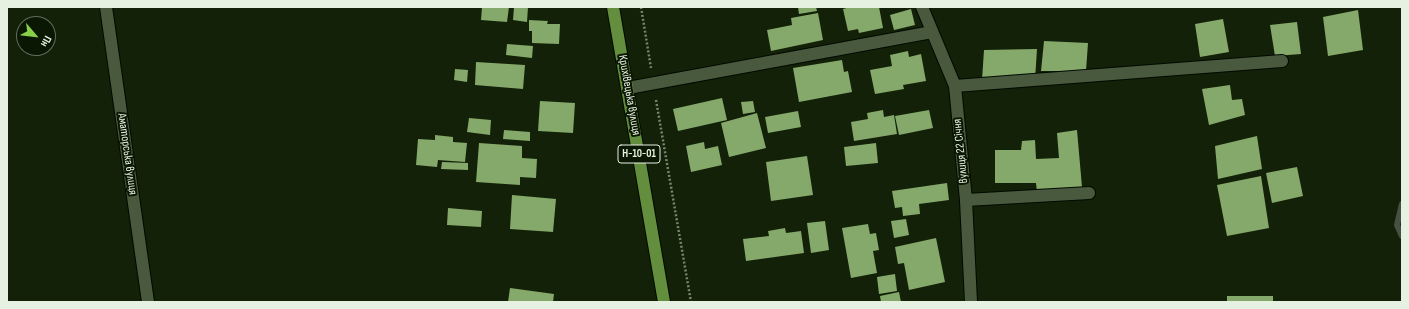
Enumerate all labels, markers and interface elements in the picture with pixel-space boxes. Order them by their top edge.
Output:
north arrow [16,16,56,56]
text: Пн [38,34,54,49]
street label: Крихівецька вулиця [615,54,643,136]
street label: Аматорська вулиця [114,112,140,196]
street label: вулиця 22 Січня [950,118,972,184]
road number: Н-10-01 [618,145,660,163]

